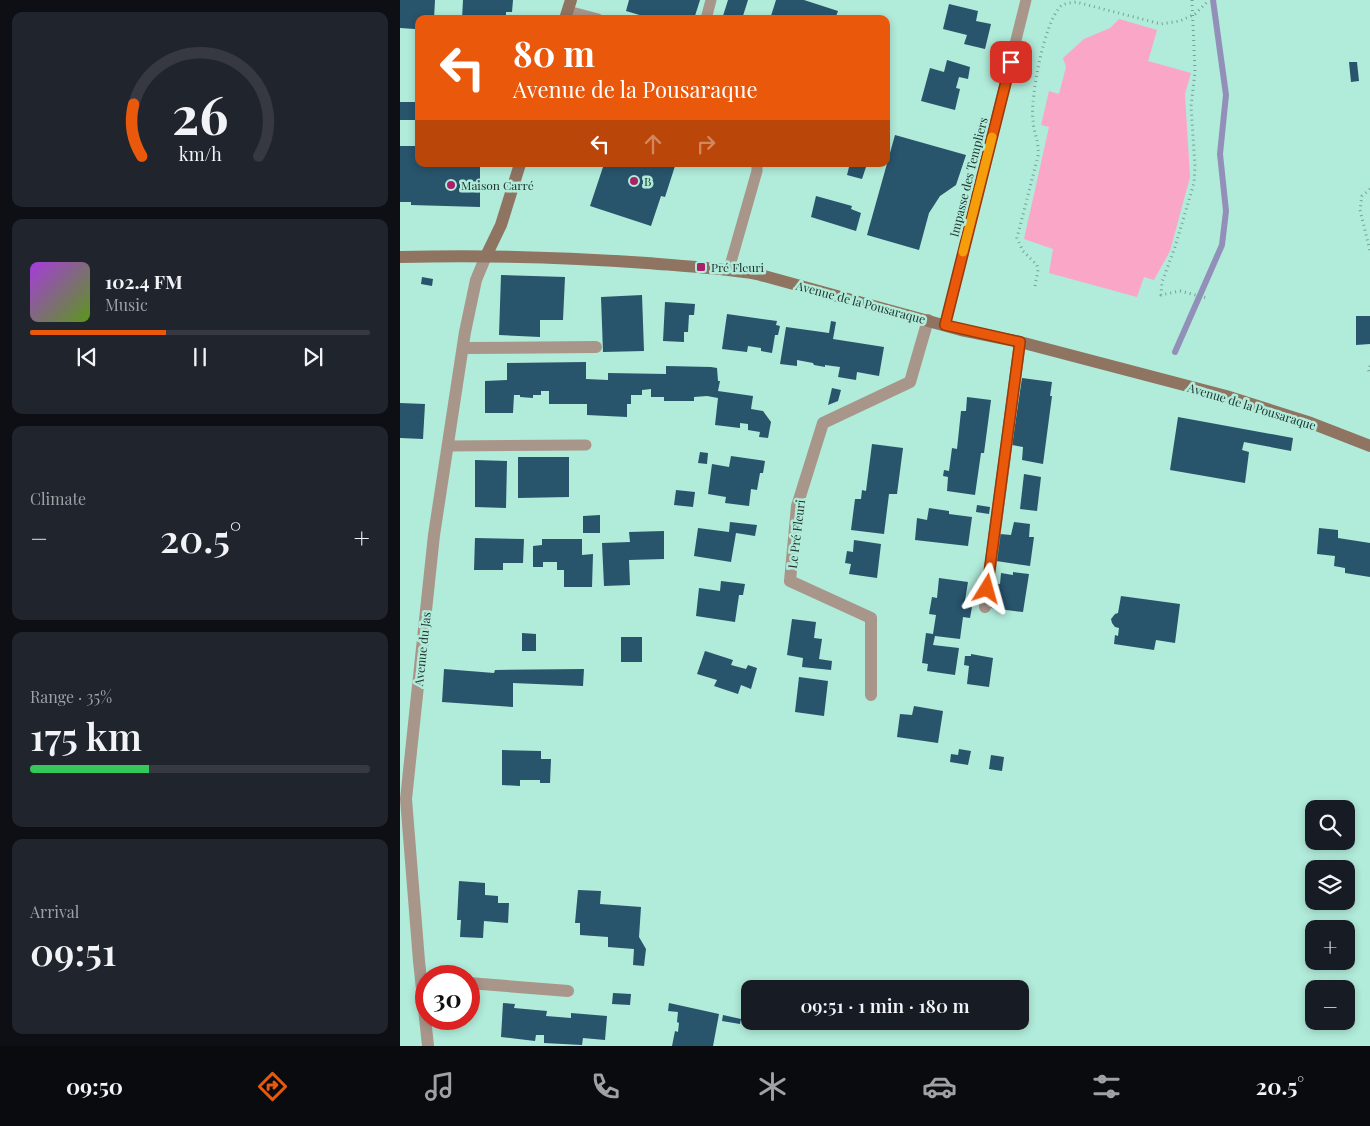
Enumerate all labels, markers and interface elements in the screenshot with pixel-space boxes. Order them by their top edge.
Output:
text: 80 m [513,29,595,76]
icon: left [430,35,495,100]
pin [990,41,1032,83]
icon: arrive [997,48,1025,76]
text: Avenue de la Pousaraque [513,74,758,104]
text: 26 [172,79,228,148]
street label: Impasse des Templiers [945,115,991,239]
icon: left [586,130,614,158]
icon: ahead [639,130,667,158]
icon: right [692,130,720,158]
text: km/h [179,142,222,165]
place label: B [644,173,651,189]
marker: B [628,175,640,187]
place label: Maison Carré [461,177,534,193]
marker: Maison Carré [445,179,457,191]
place label: Pré Fleuri [711,259,765,275]
marker: Pré Fleuri [695,261,707,273]
text: 102.4 FM [105,268,183,294]
street label: Avenue de la Pousaraque [794,277,928,327]
text: Music [105,294,148,315]
icon: previous [73,343,101,371]
icon: pause [186,343,214,371]
icon: next [299,343,327,371]
street label: Avenue de la Pousaraque [1185,379,1318,433]
text: Climate [30,488,86,509]
street label: Le Pré Fleuri [784,498,808,569]
text: 20.5° [160,512,242,563]
text: − [30,519,48,556]
text: + [354,519,370,556]
position arrow [960,562,1012,614]
street label: Avenue du Jas [410,611,434,688]
text: Range · 35% [30,686,112,707]
text: 175 km [30,710,142,761]
map controls [1305,800,1355,1030]
button: search [1305,800,1355,850]
button: layers [1305,860,1355,910]
text: Arrival [30,901,79,922]
button: + [1305,920,1355,970]
text: 09:51 [30,925,116,976]
speed limit sign: 30 [415,965,480,1030]
button: − [1305,980,1355,1030]
text: 09:51 · 1 min · 180 m [800,992,970,1018]
icon: directions [255,1069,290,1104]
icon: music [422,1069,457,1104]
icon: phone [588,1069,623,1104]
icon: climate [755,1069,790,1104]
icon: car [922,1069,957,1104]
icon: filters [1089,1069,1124,1104]
text: 09:50 [66,1071,123,1101]
text: 20.5° [1256,1071,1304,1101]

